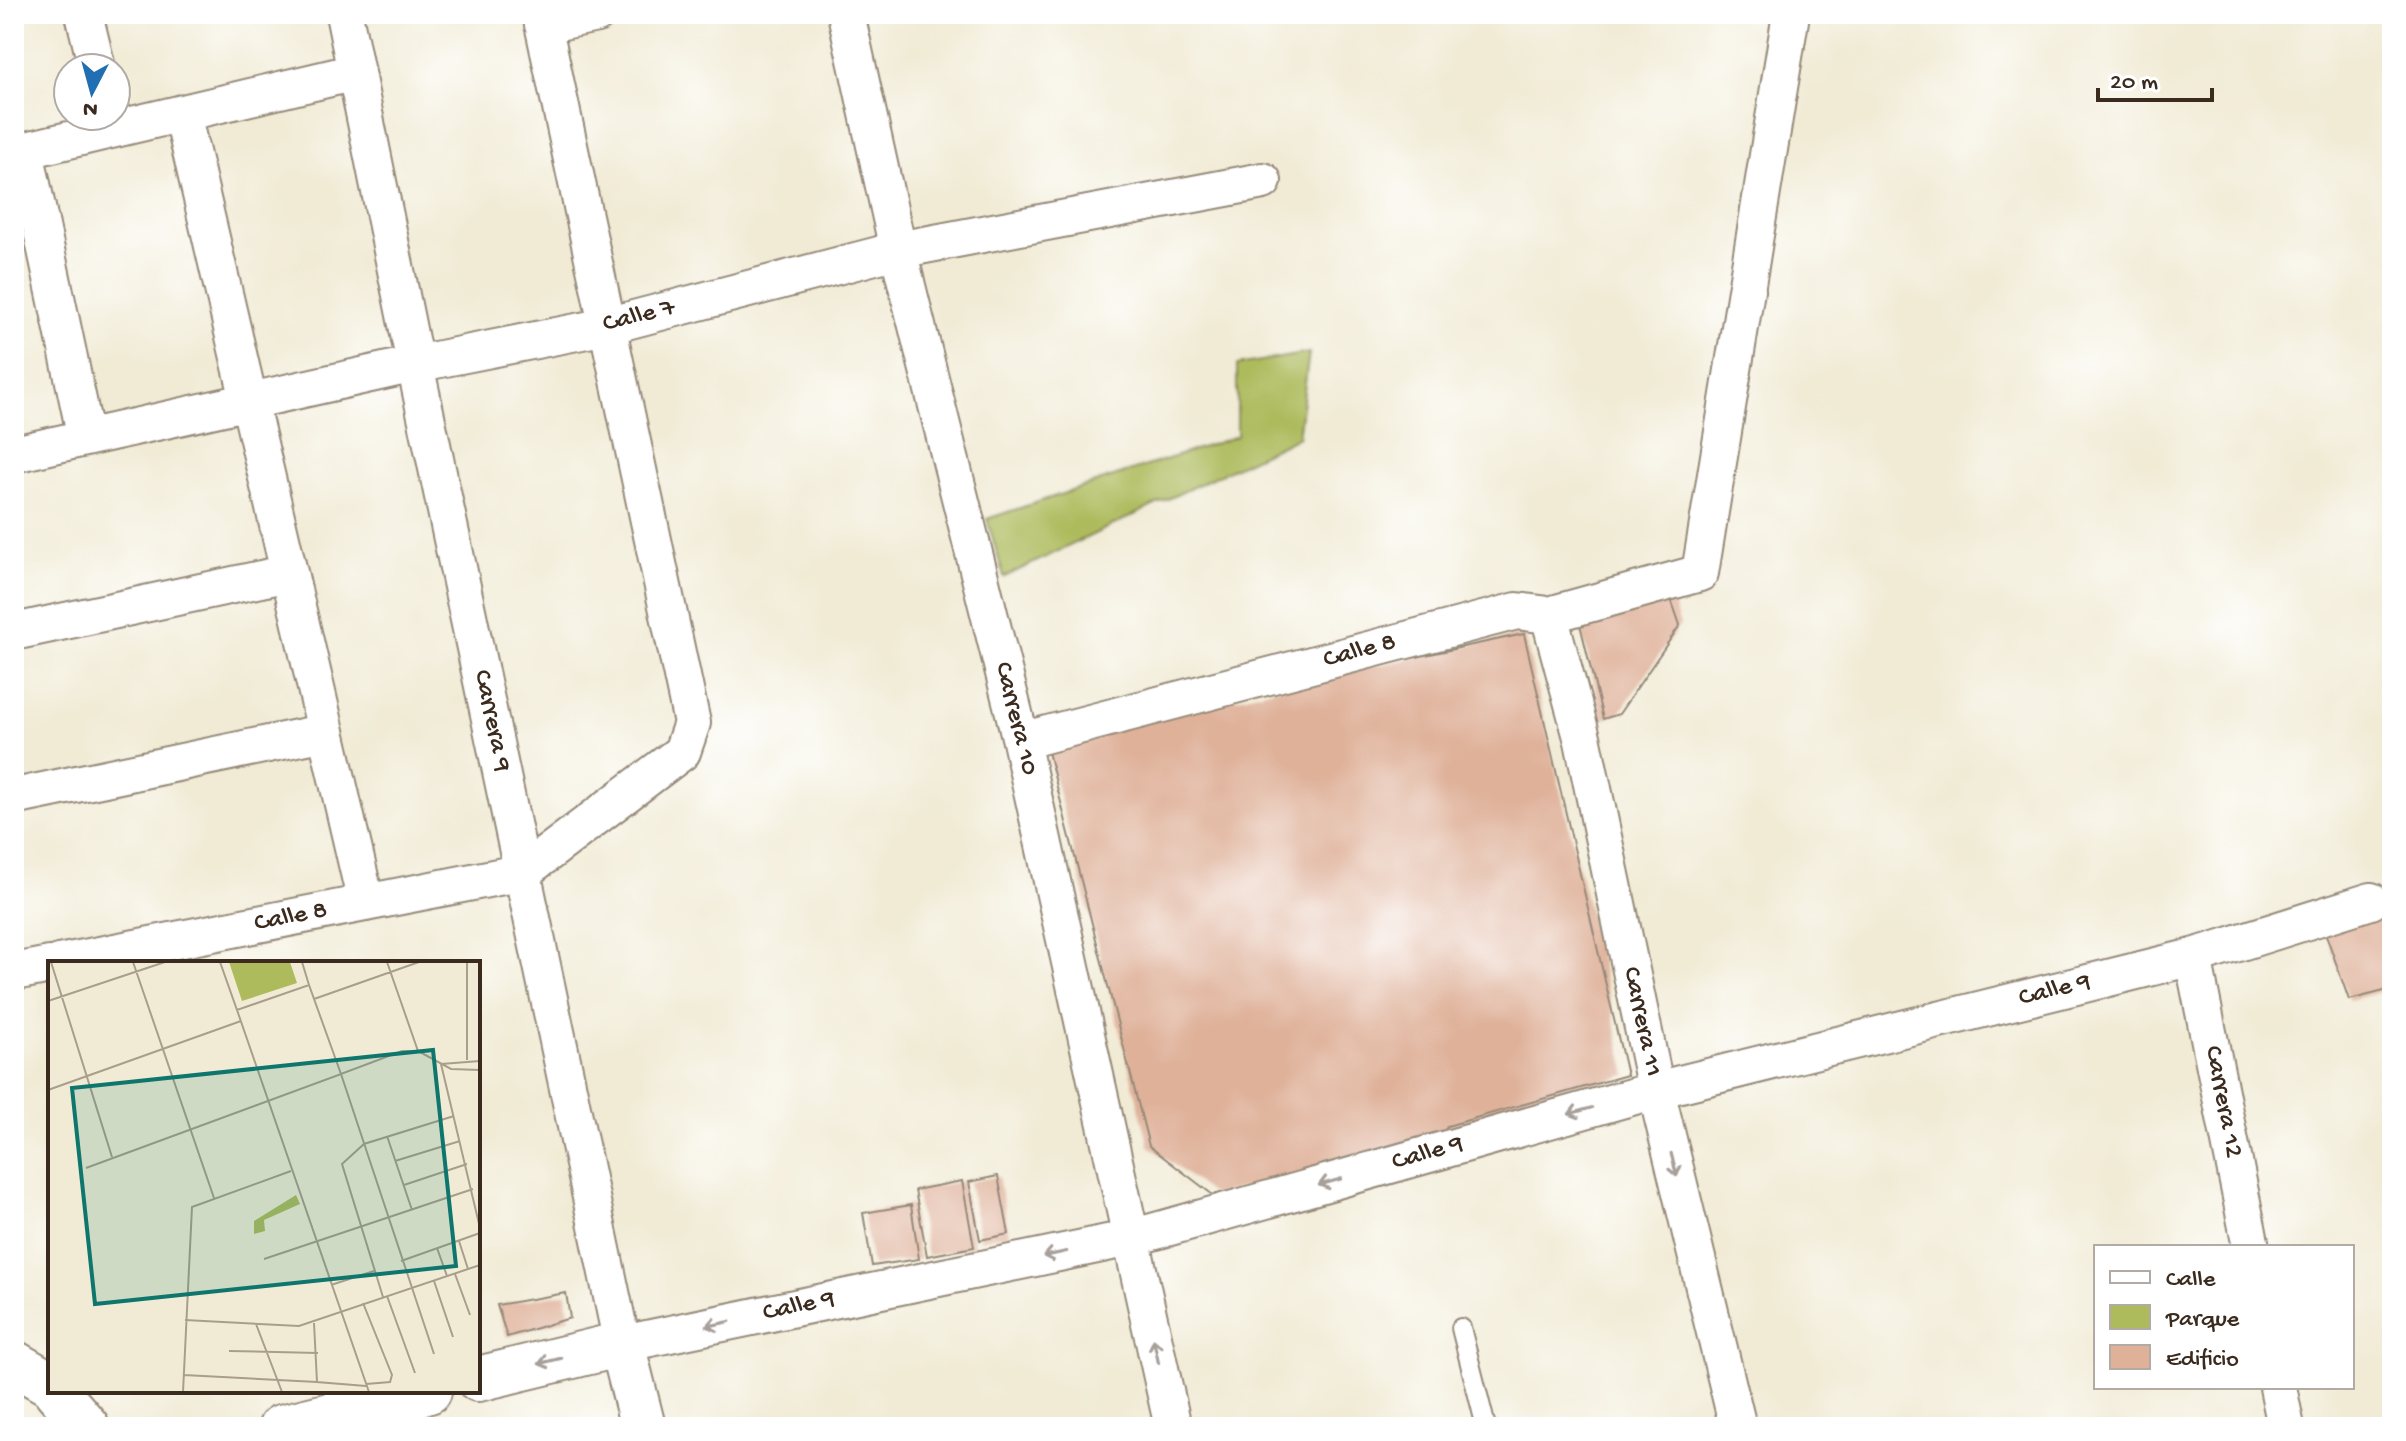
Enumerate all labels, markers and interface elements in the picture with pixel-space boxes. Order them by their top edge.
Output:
north arrow [52,52,132,132]
scale bar [2098,52,2212,102]
text: 20 m [2110,69,2158,98]
text: N [82,94,99,122]
street label: Calle 7 [600,293,680,341]
street label: Calle 8 [1320,627,1400,677]
street label: Carrera 10 [986,659,1044,779]
street label: Carrera 9 [465,667,517,775]
street label: Calle 8 [252,896,330,940]
inset map [48,961,480,1393]
street label: Carrera 11 [1614,964,1668,1080]
street label: Calle 9 [2016,967,2094,1015]
street label: Carrera 12 [2196,1043,2248,1161]
one-way arrow [1568,1104,1594,1119]
street label: Calle 9 [1389,1129,1467,1179]
one-way arrow [1667,1152,1682,1178]
one-way arrow [1318,1175,1344,1190]
legend [2094,1245,2354,1389]
one-way arrow [1043,1247,1068,1262]
text: Calle [2166,1266,2216,1295]
street label: Calle 9 [760,1284,838,1330]
text: Parque [2165,1306,2240,1335]
one-way arrow [706,1317,732,1332]
one-way arrow [1148,1338,1163,1364]
text: Edificio [2166,1346,2239,1375]
one-way arrow [538,1355,563,1370]

